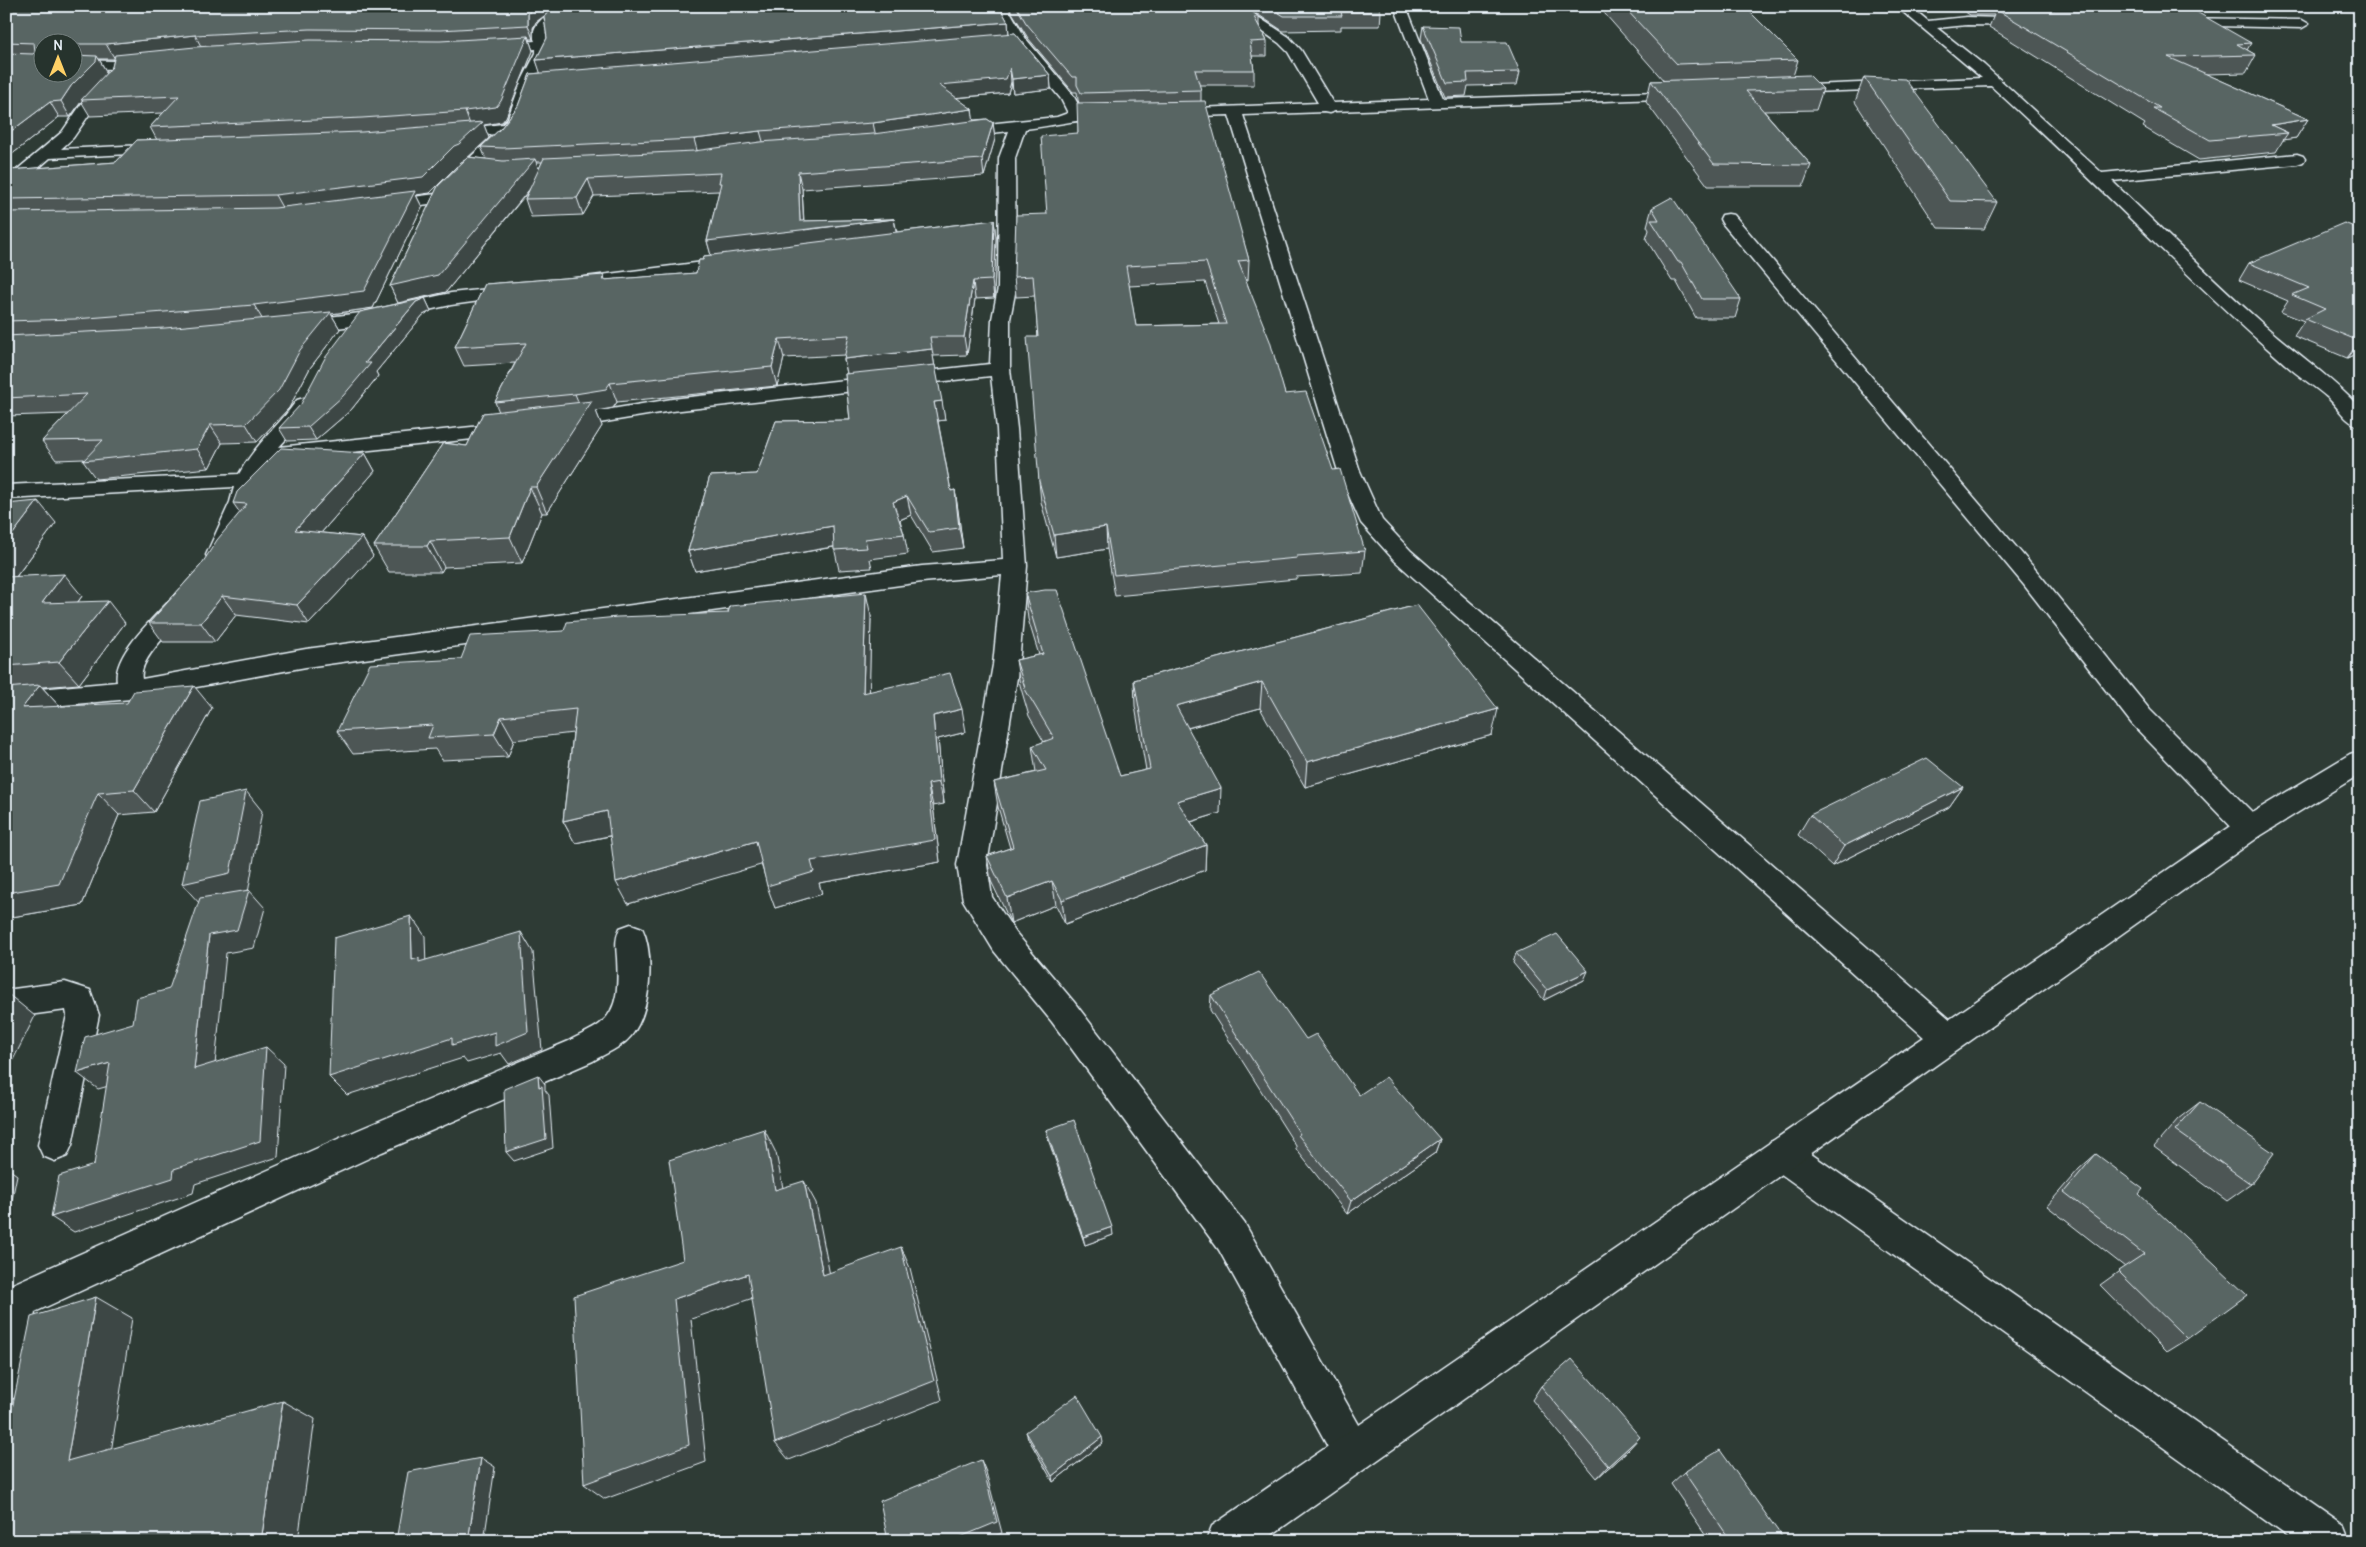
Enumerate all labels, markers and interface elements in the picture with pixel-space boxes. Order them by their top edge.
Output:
north arrow [32,32,82,82]
text: N [53,36,63,54]

